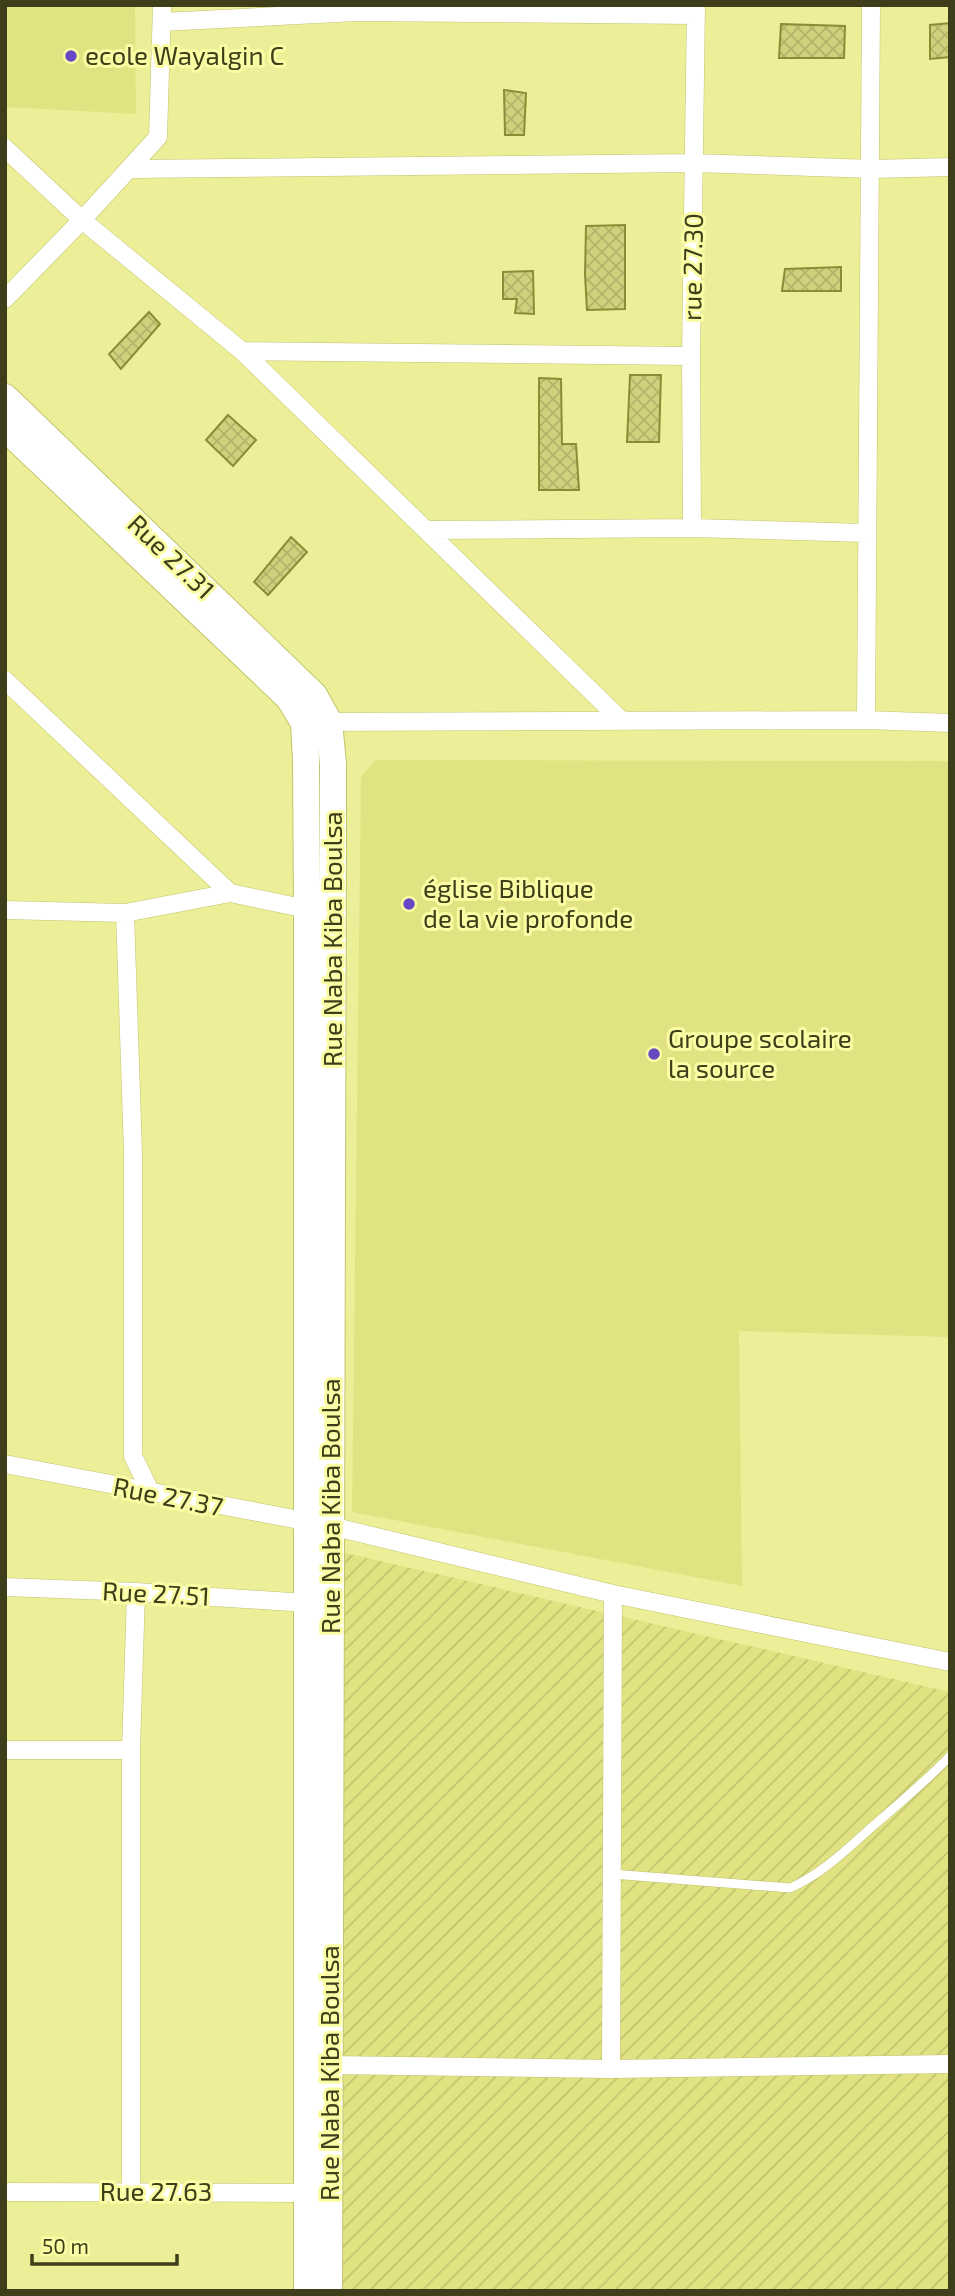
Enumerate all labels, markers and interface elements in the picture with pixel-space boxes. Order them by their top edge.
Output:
place label: ecole Wayalgin C [85,39,284,70]
marker: ecole Wayalgin C [63,48,79,64]
street label: rue 27.30 [675,213,708,321]
street label: Rue 27.31 [122,507,222,605]
street label: Rue Naba Kiba Boulsa [316,811,347,1067]
place label: église Biblique de la vie profonde [423,872,633,933]
marker: église Biblique de la vie profonde [401,896,417,912]
place label: Groupe scolaire la source [668,1022,852,1083]
marker: Groupe scolaire la source [646,1046,662,1062]
street label: Rue Naba Kiba Boulsa [314,1378,345,1634]
street label: Rue 27.37 [111,1470,226,1521]
street label: Rue 27.51 [102,1574,211,1611]
street label: Rue Naba Kiba Boulsa [313,1945,344,2201]
street label: Rue 27.63 [100,2175,212,2206]
scale bar [32,2222,177,2266]
text: 50 m [42,2233,89,2258]

